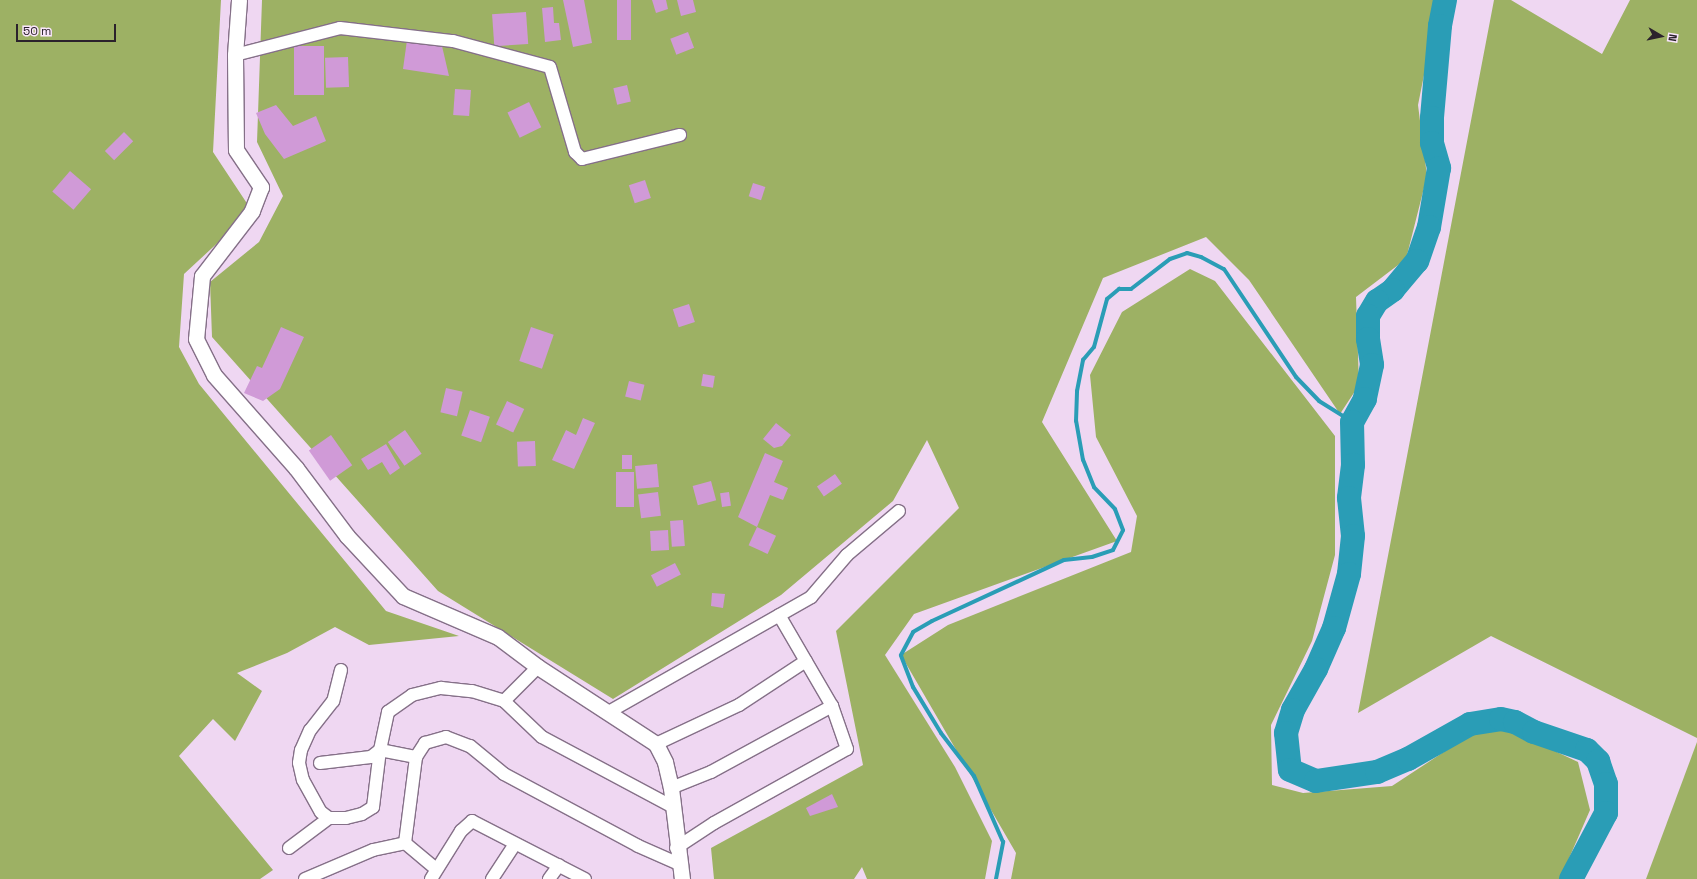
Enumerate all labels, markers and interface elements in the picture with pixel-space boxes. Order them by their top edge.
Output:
scale bar [18,16,118,42]
north arrow [1641,16,1681,56]
text: 50 m [23,23,51,39]
text: N [1665,33,1680,43]

